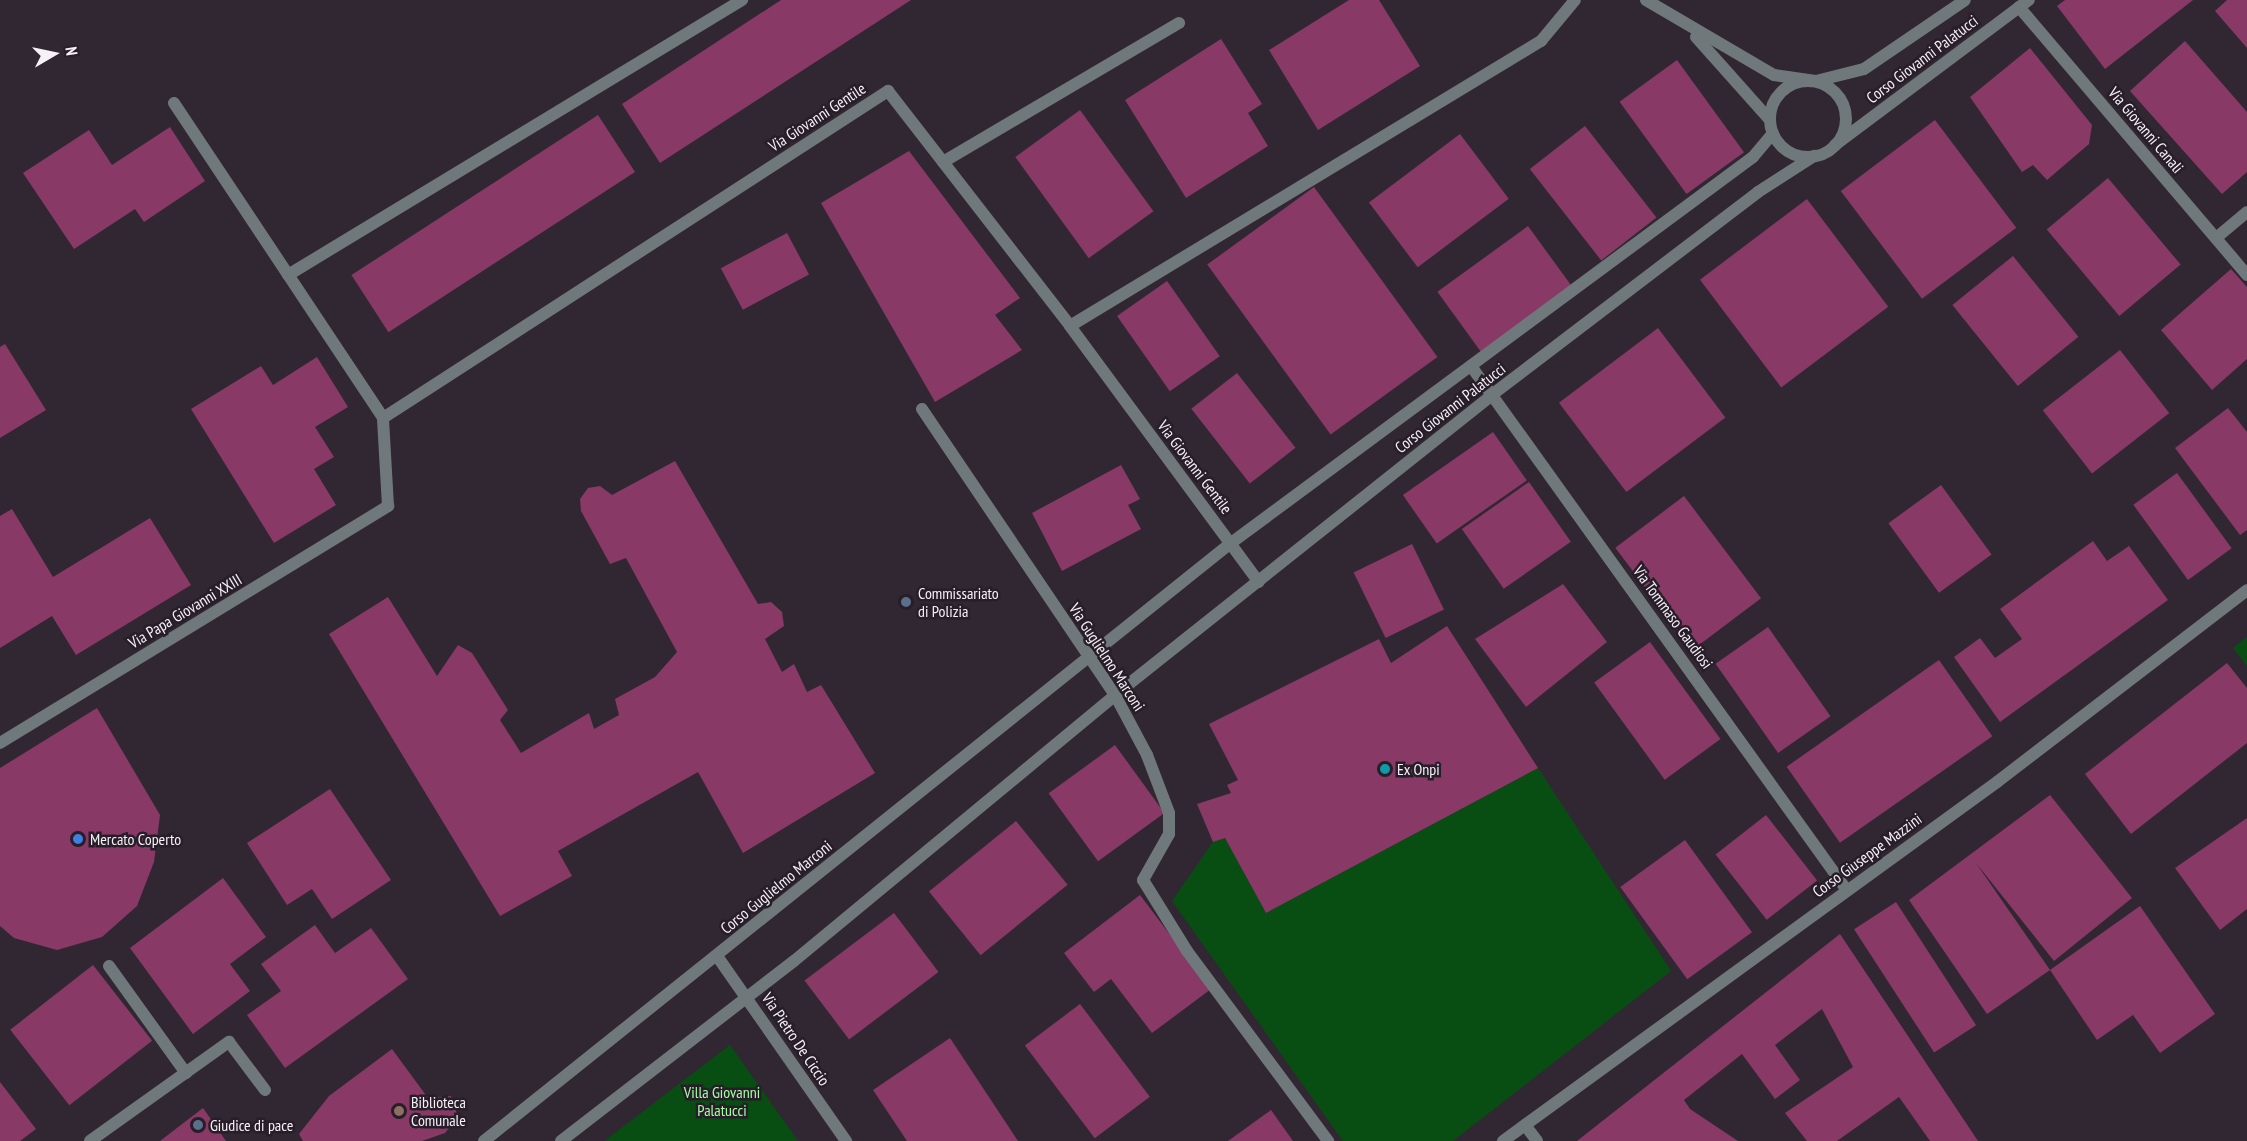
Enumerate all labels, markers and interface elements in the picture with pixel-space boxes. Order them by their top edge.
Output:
street label: Corso Giovanni Palatucci [1862,11,1982,107]
north arrow [24,24,84,84]
text: N [61,45,82,57]
street label: Via Giovanni Gentile [765,78,869,156]
street label: Via Giovanni Canali [2104,83,2188,177]
street label: Corso Giovanni Palatucci [1391,359,1509,457]
street label: Via Giovanni Gentile [1154,416,1236,518]
street label: Via Tommaso Gaudiosi [1629,561,1717,673]
street label: Via Papa Giovanni XXIII [125,570,245,652]
place label: Commissariato di Polizia [918,583,999,621]
marker: Commissariato di Polizia [899,595,913,609]
street label: Via Guglielmo Marconi [1065,600,1149,714]
place label: Ex Onpi [1397,759,1440,779]
marker: Ex Onpi [1378,762,1392,776]
street label: Corso Giuseppe Mazzini [1809,809,1925,901]
place label: Mercato Coperto [90,829,181,849]
marker: Mercato Coperto [71,832,85,846]
street label: Corso Guglielmo Marconi [716,836,836,938]
street label: Via Pietro De Ciccio [758,989,834,1089]
park label: Villa Giovanni Palatucci [684,1082,760,1120]
place label: Biblioteca Comunale [411,1092,466,1130]
marker: Biblioteca Comunale [392,1104,406,1118]
place label: Giudice di pace [210,1115,293,1135]
marker: Giudice di pace [191,1118,205,1132]

